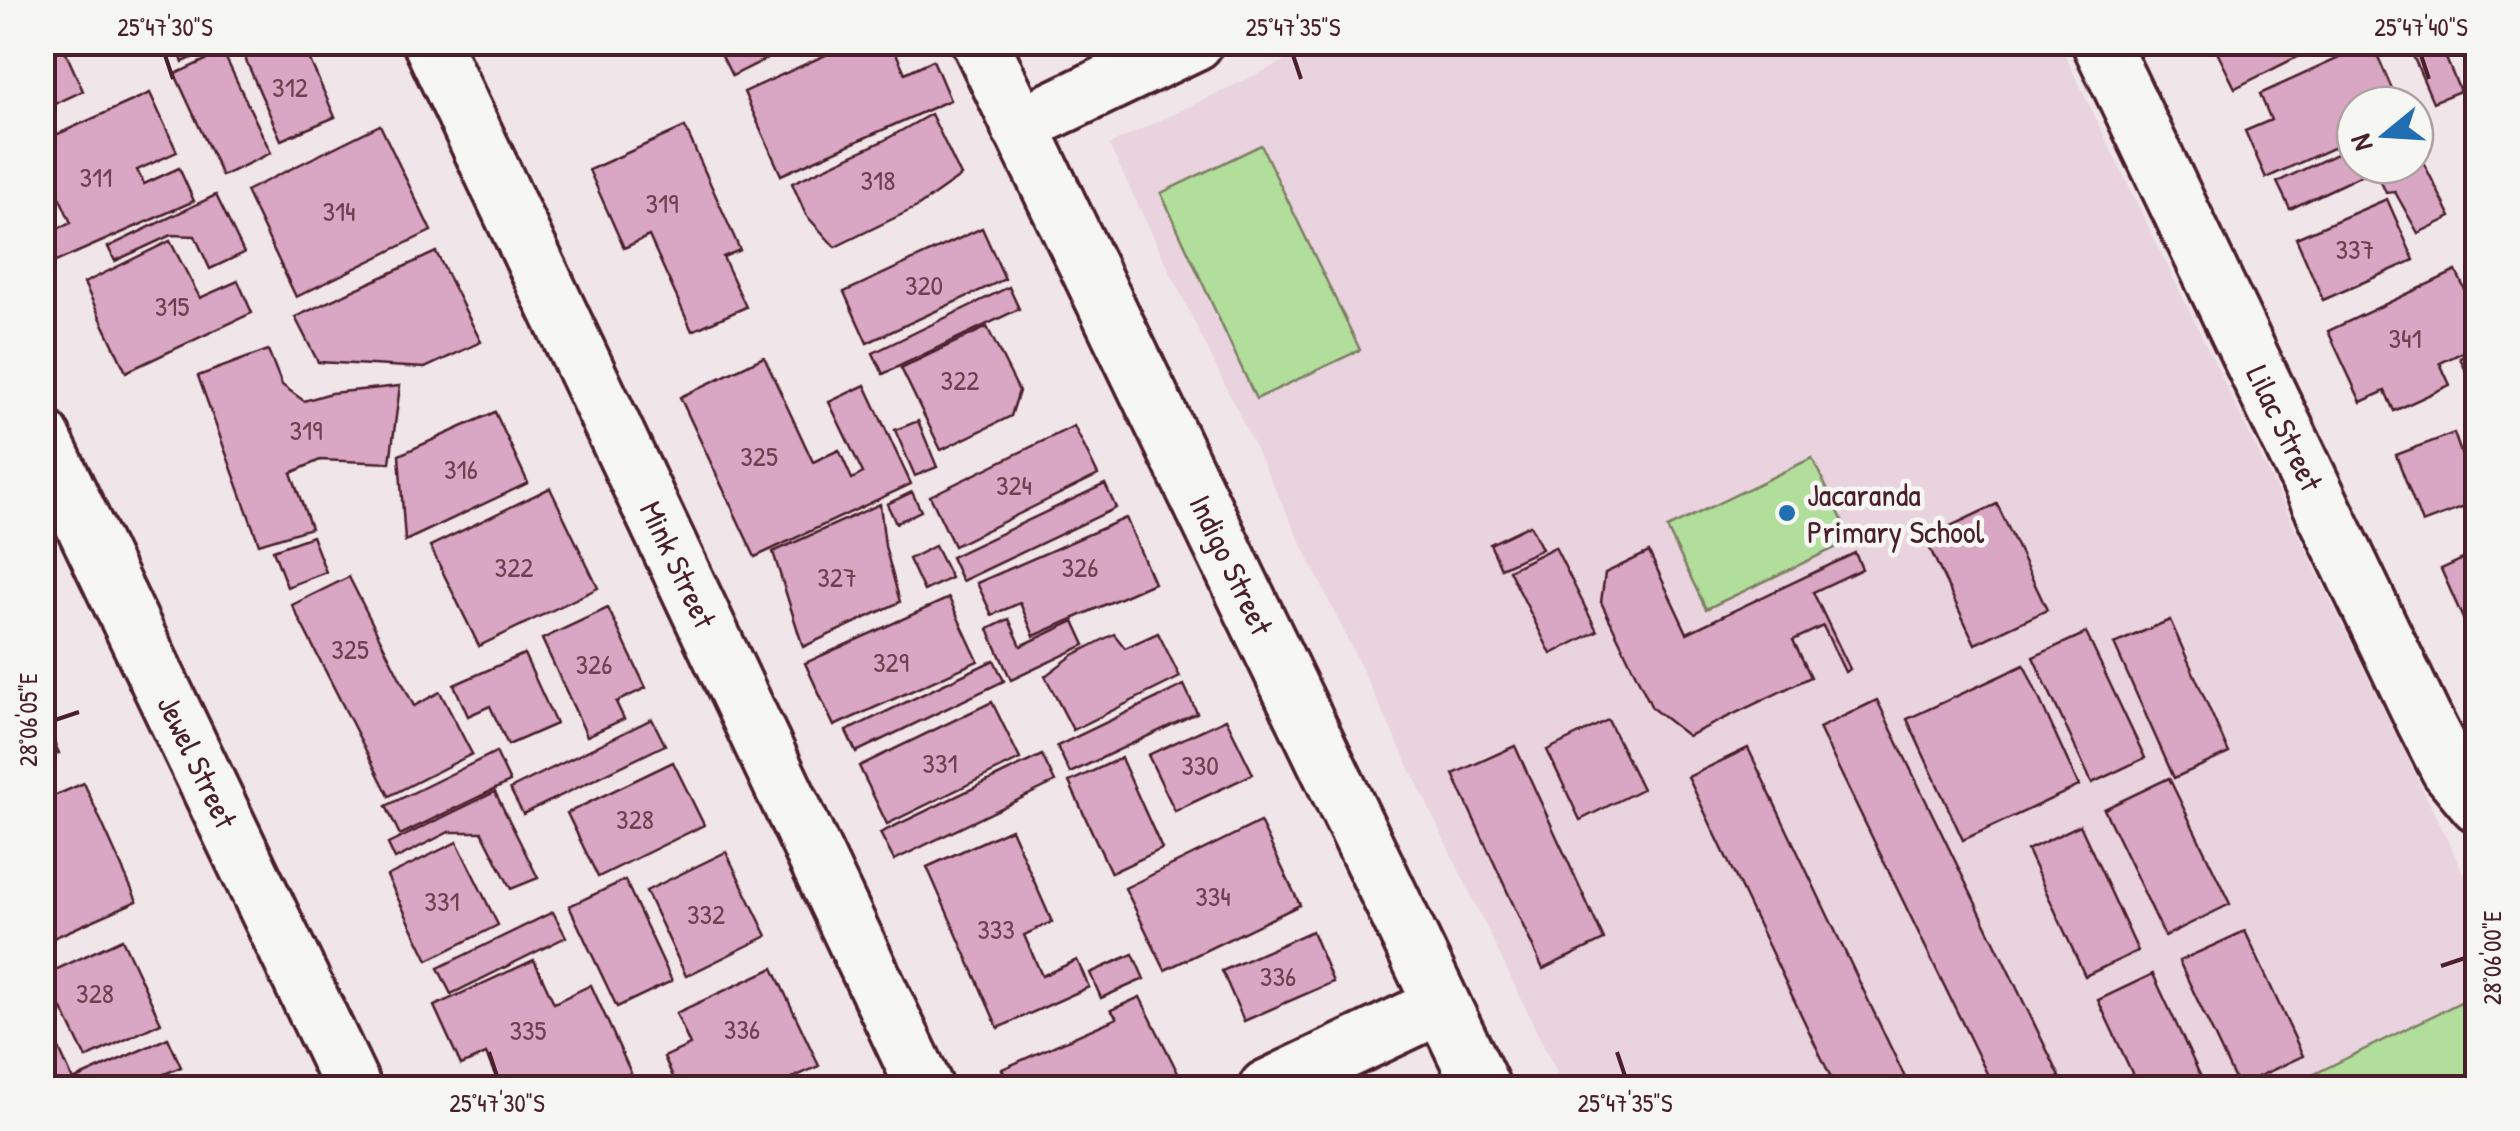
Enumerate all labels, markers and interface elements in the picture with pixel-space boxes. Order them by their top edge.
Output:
text: 25°47'30"S [117,10,213,44]
text: 25°47'35"S [1246,10,1340,44]
text: 25°47'40"S [2374,10,2468,44]
house number: 312 [272,68,308,106]
north arrow [2335,85,2435,185]
text: N [2341,130,2382,156]
house number: 311 [80,158,112,196]
house number: 318 [861,161,895,199]
house number: 319 [646,184,678,222]
house number: 314 [322,192,356,230]
house number: 337 [2336,230,2374,268]
house number: 320 [905,266,943,304]
house number: 315 [155,287,189,325]
house number: 341 [2388,319,2422,357]
street label: Lilac Street [2237,358,2334,499]
house number: 322 [941,361,979,399]
house number: 319 [290,411,322,449]
house number: 325 [740,437,778,475]
house number: 316 [444,450,478,488]
house number: 324 [996,466,1032,504]
place label: Jacaranda Primary School [1807,473,1985,553]
street label: Indigo Street [1179,487,1284,643]
street label: Mink Street [630,494,727,636]
marker: Jacaranda Primary School [1776,502,1798,524]
house number: 322 [495,548,533,586]
house number: 326 [1062,548,1098,586]
house number: 327 [817,558,857,596]
house number: 325 [331,630,369,668]
house number: 329 [873,643,909,681]
house number: 326 [576,645,612,683]
text: 28°06'05"E [11,673,45,767]
street label: Jewel Street [147,688,248,836]
house number: 331 [922,744,958,782]
house number: 330 [1181,746,1219,784]
house number: 328 [616,800,654,838]
house number: 334 [1195,877,1231,915]
house number: 331 [424,882,460,920]
house number: 332 [687,895,725,933]
house number: 333 [977,910,1015,948]
text: 28°06'00"E [2475,911,2509,1005]
house number: 336 [1260,957,1296,995]
house number: 328 [76,974,114,1012]
house number: 336 [724,1010,760,1048]
house number: 335 [510,1011,547,1049]
text: 25°47'30"S [449,1086,545,1120]
text: 25°47'35"S [1578,1086,1672,1120]

